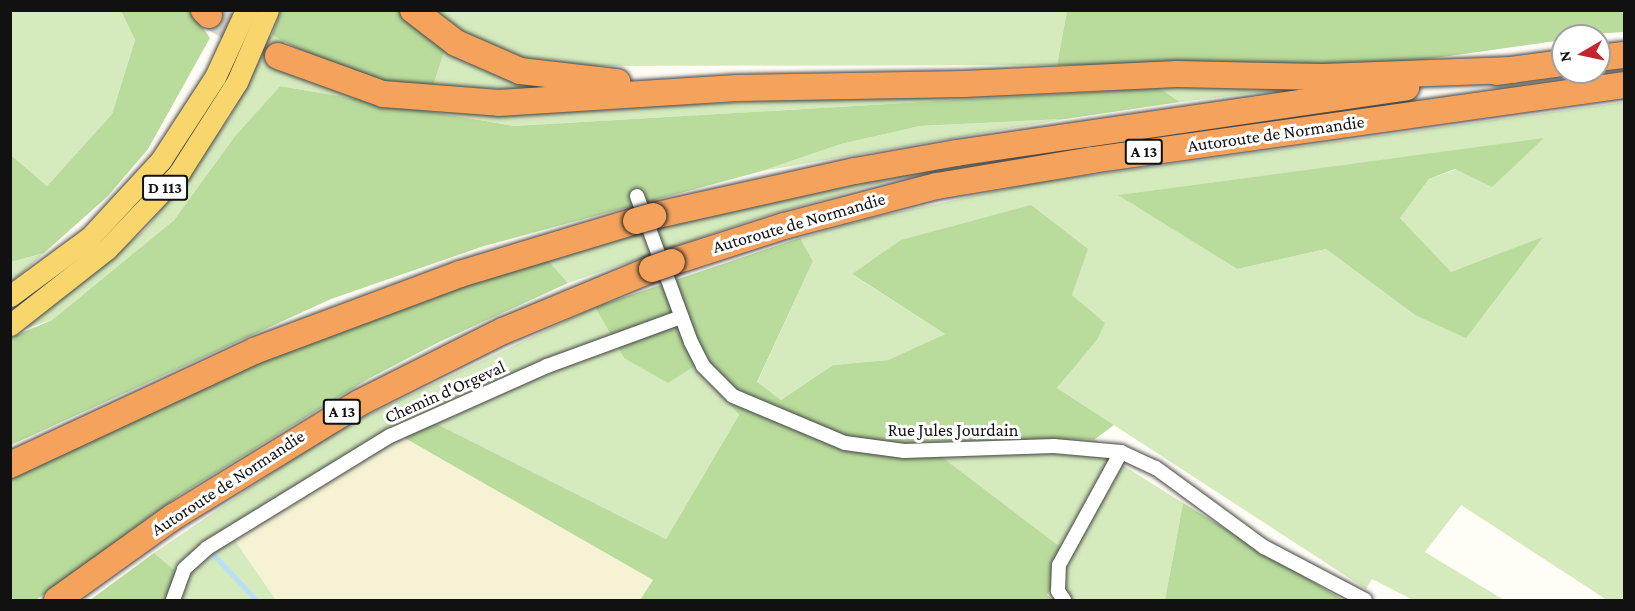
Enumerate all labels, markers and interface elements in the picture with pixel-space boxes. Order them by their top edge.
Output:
north arrow [1551,24,1611,84]
text: N [1555,50,1574,63]
street label: Autoroute de Normandie [1186,111,1366,157]
road number: A 13 [1124,139,1164,165]
road number: D 113 [141,175,189,201]
street label: Autoroute de Normandie [710,188,888,258]
street label: Chemin d'Orgeval [381,356,509,428]
road number: A 13 [322,399,362,425]
street label: Rue Jules Jourdain [888,419,1018,441]
street label: Autoroute de Normandie [147,425,309,541]

